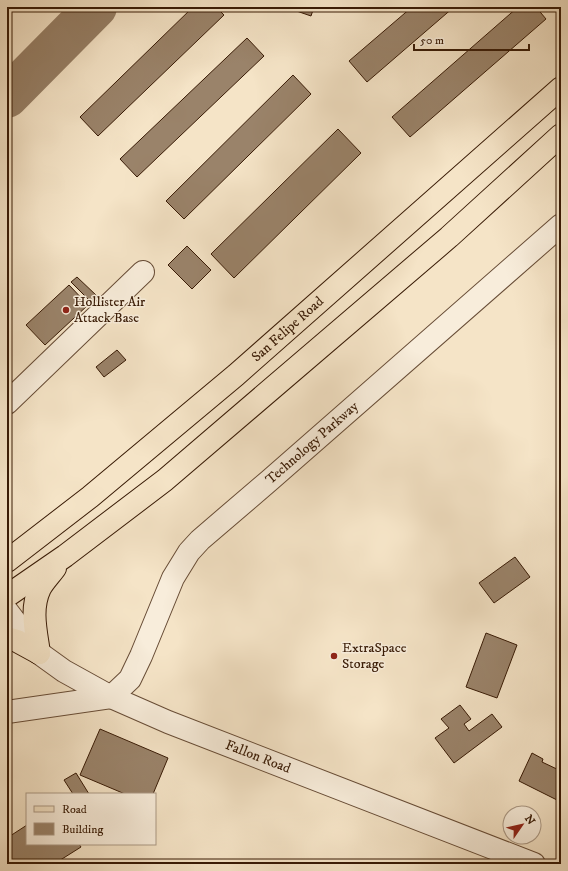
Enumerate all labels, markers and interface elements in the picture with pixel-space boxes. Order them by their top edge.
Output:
scale bar [414,26,529,52]
text: 50 m [420,33,444,48]
place label: Hollister Air Attack Base [74,293,146,327]
street label: San Felipe Road [248,293,328,366]
marker: Hollister Air Attack Base [61,305,71,315]
street label: Technology Parkway [262,397,363,489]
place label: ExtraSpace Storage [342,639,407,673]
marker: ExtraSpace Storage [329,651,339,661]
street label: Fallon Road [223,736,293,778]
legend [26,793,156,845]
text: Road [62,802,87,817]
north arrow [502,805,542,845]
text: N [521,812,538,828]
text: Building [62,822,103,837]

